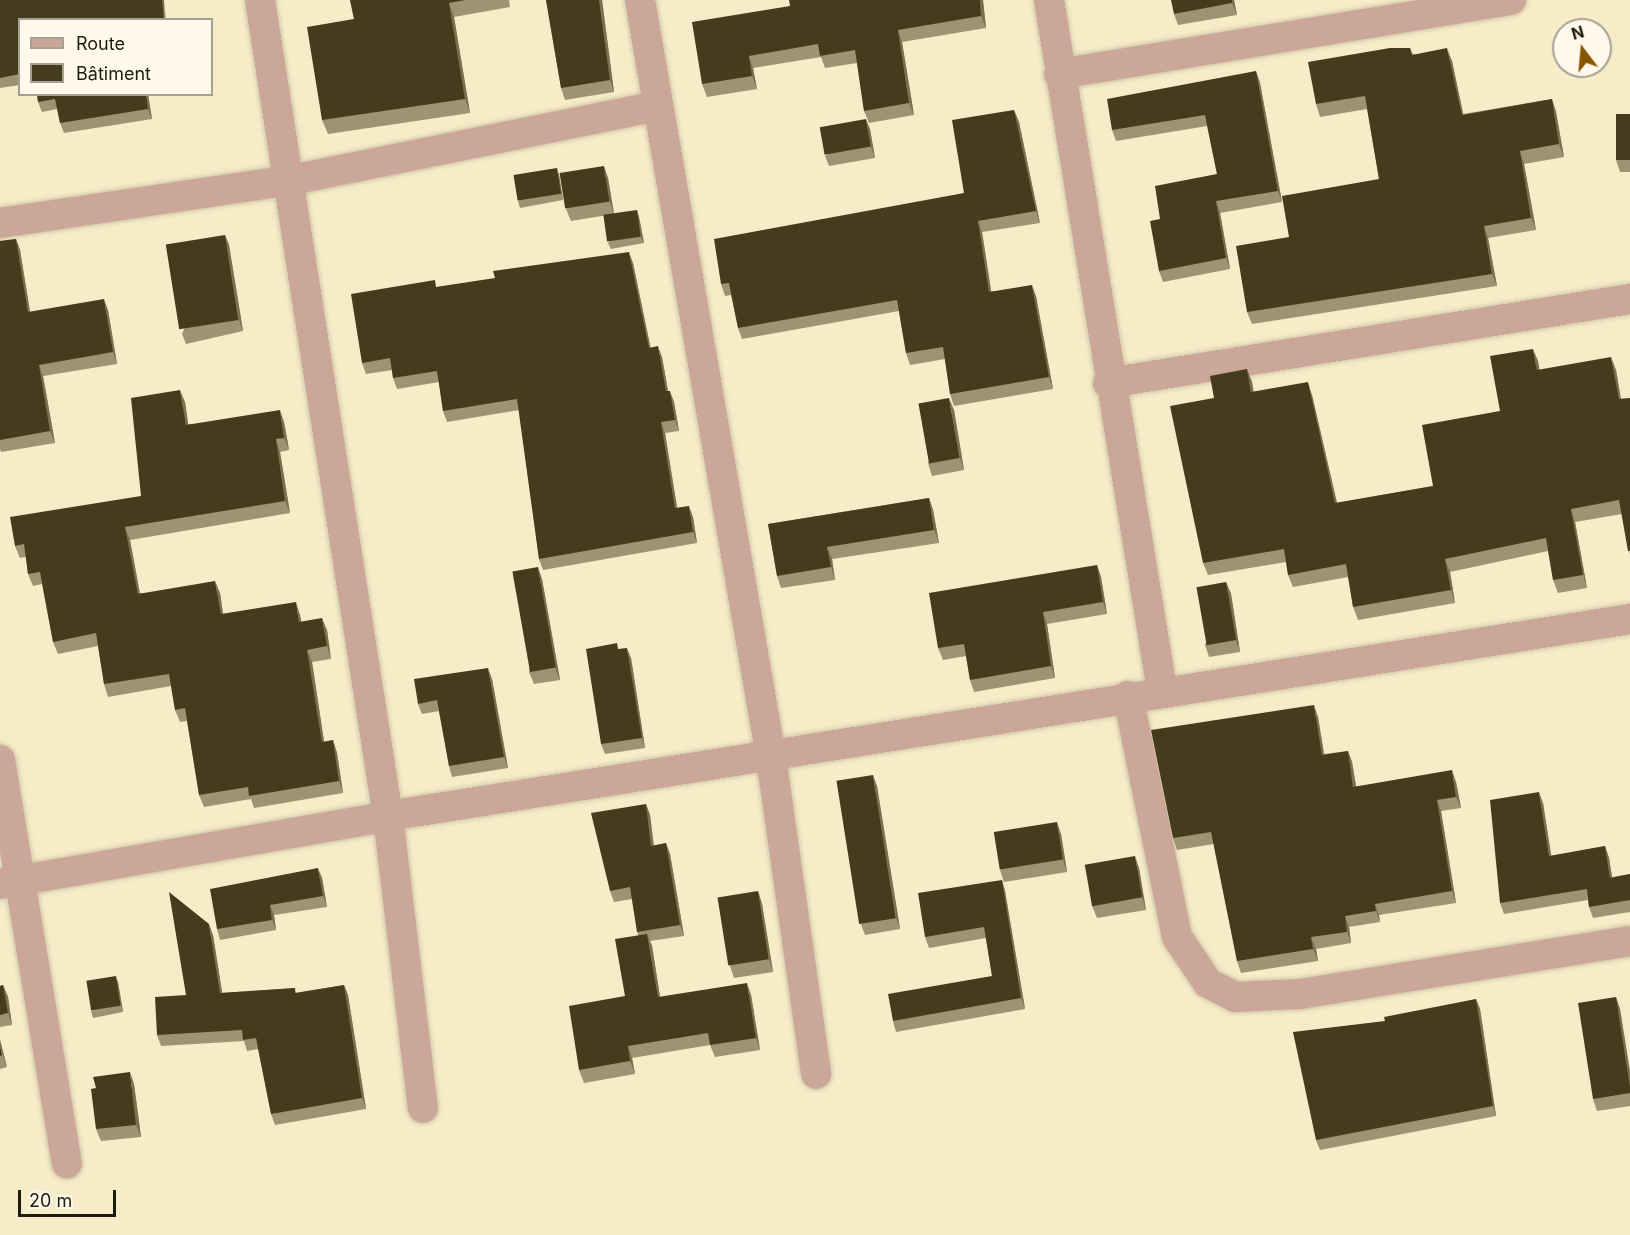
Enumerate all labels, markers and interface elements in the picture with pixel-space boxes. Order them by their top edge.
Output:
legend [18,18,213,96]
north arrow [1552,18,1612,78]
text: N [1569,21,1586,44]
text: Route [76,33,125,54]
text: Bâtiment [76,63,151,84]
scale bar [21,1178,118,1216]
text: 20 m [29,1190,72,1211]

